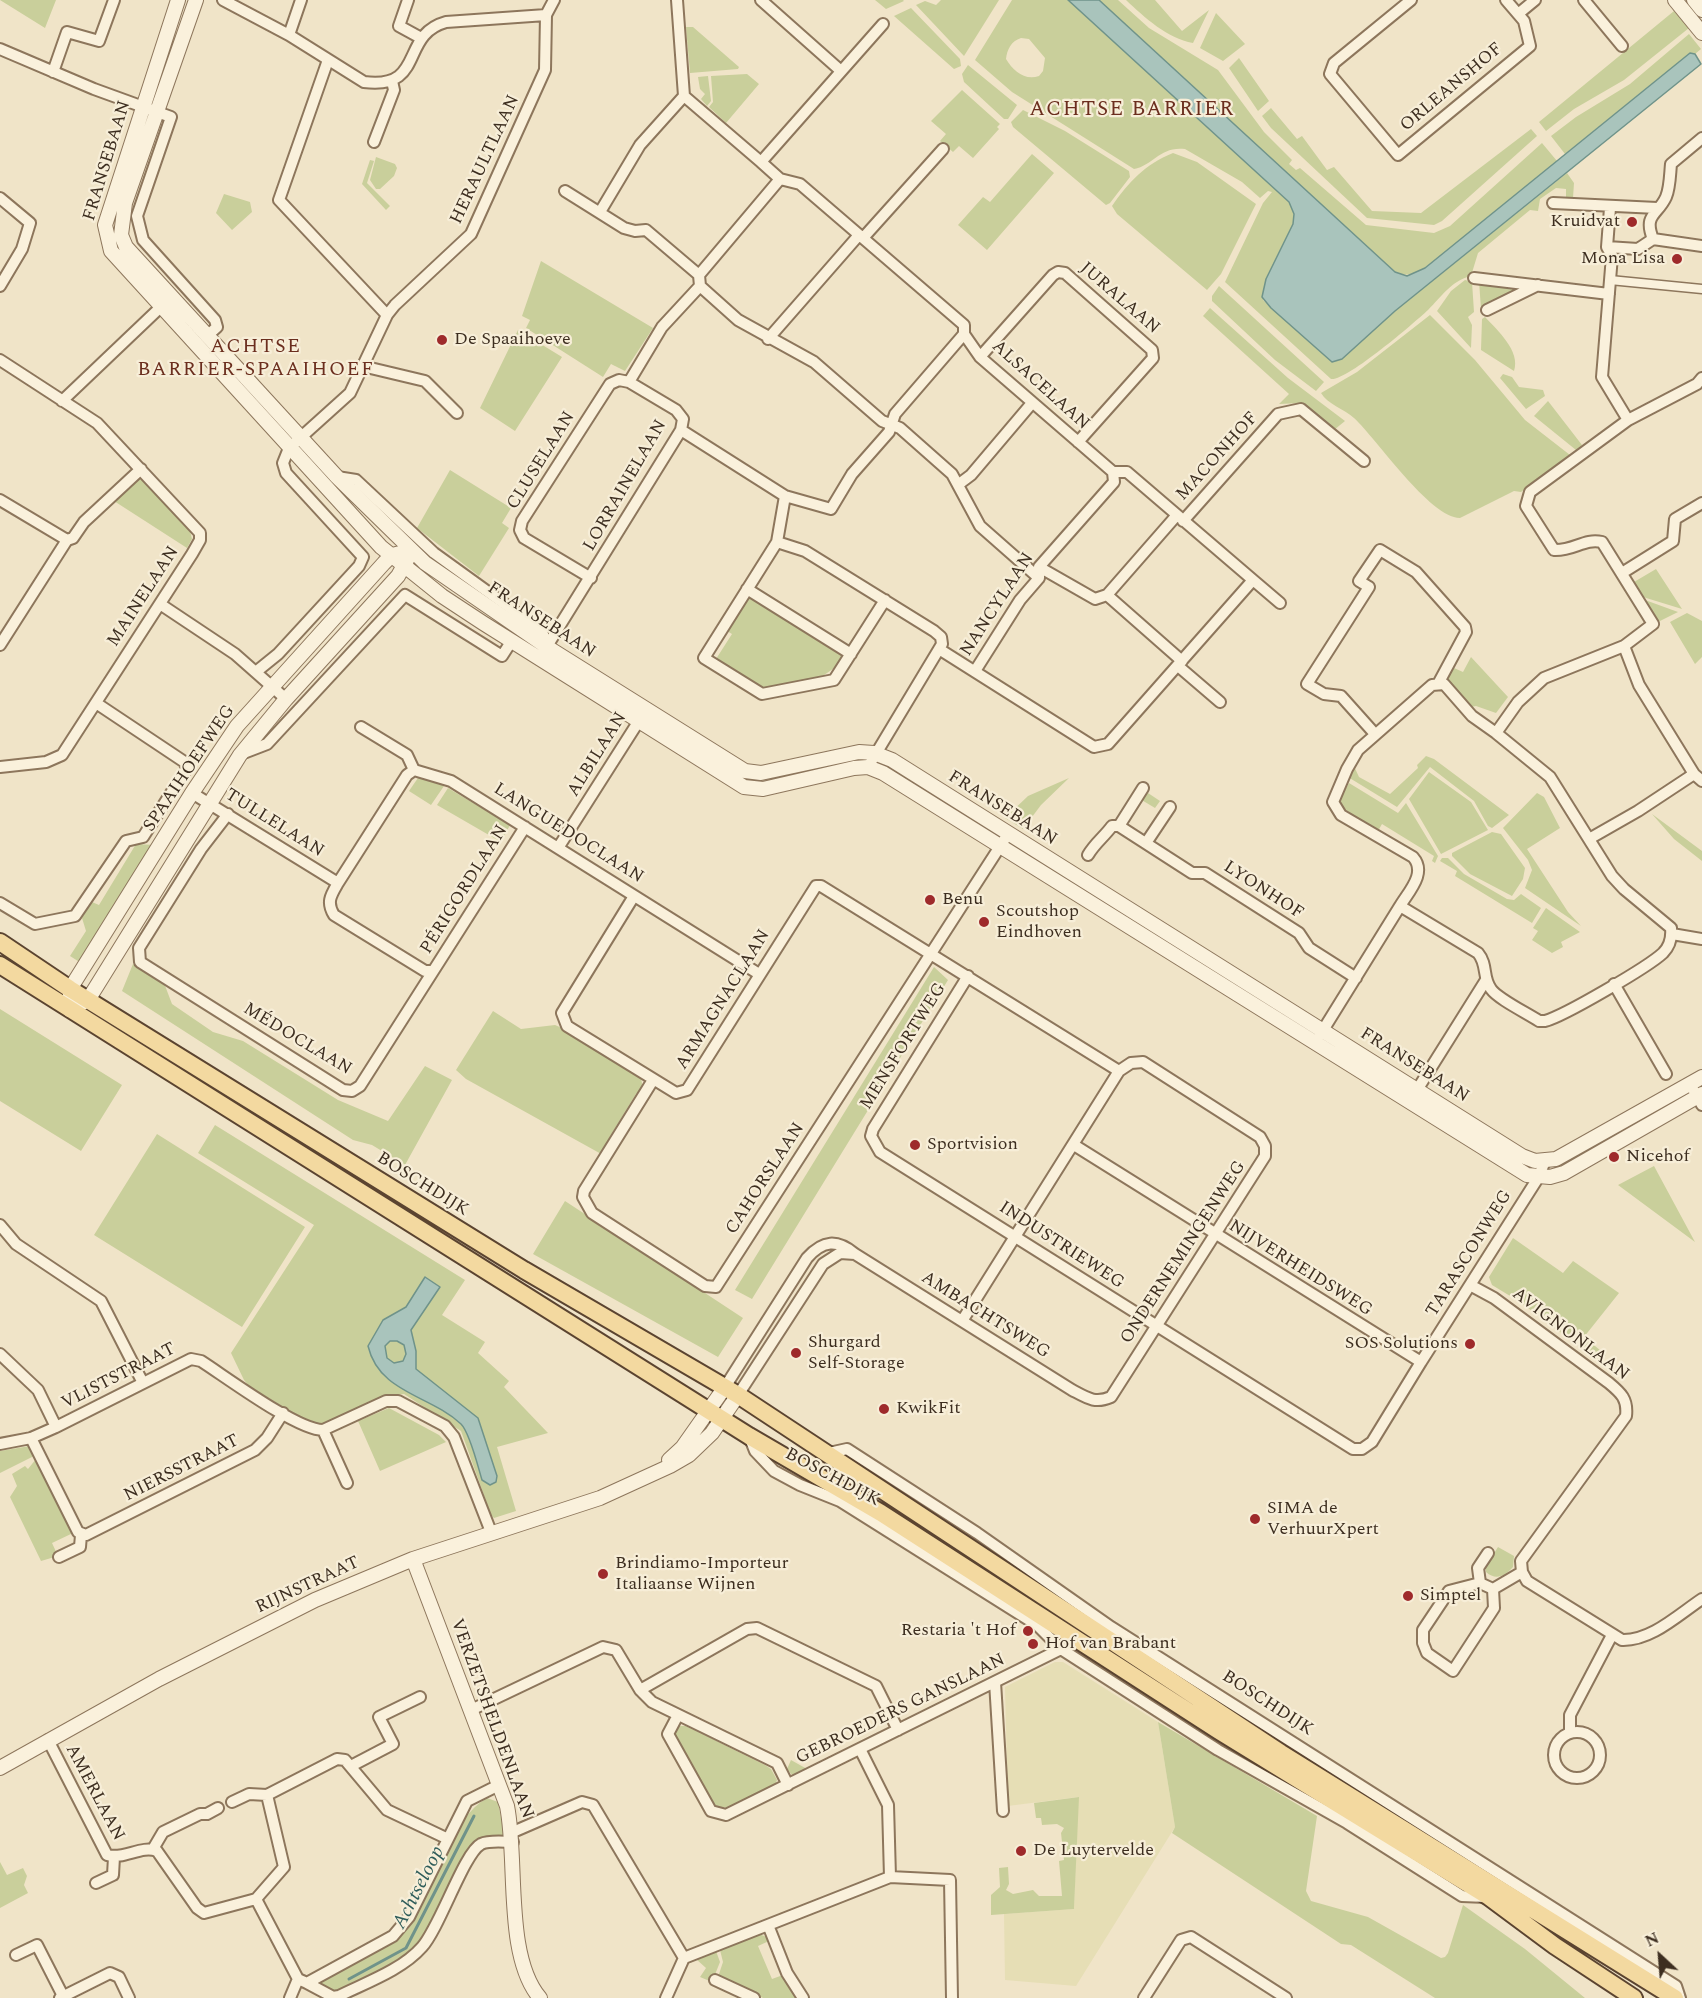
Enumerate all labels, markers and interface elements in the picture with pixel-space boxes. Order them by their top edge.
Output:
street label: ORLEANSHOF [1396,39,1508,137]
street label: HERAULTLAAN [447,92,525,228]
street label: FRANSEBAAN [79,98,137,224]
district label: ACHTSE BARRIER [1029,98,1235,124]
place label: Kruidvat [1550,211,1620,233]
marker: Kruidvat [1625,215,1639,229]
place label: Mona Lisa [1581,248,1665,270]
marker: Mona Lisa [1670,252,1684,266]
street label: JURALAAN [1075,258,1163,340]
place label: De Spaaihoeve [454,329,571,351]
marker: De Spaaihoeve [435,333,449,347]
district label: ACHTSE BARRIER-SPAAIHOEF [137,336,375,383]
street label: ALSACELAAN [987,336,1093,436]
street label: CLUSELAAN [503,408,581,514]
street label: MACONHOF [1172,408,1264,506]
street label: LORRAINELAAN [580,416,672,556]
street label: MAINELAAN [103,543,185,651]
street label: NANCYLAAN [956,549,1040,661]
street label: FRANSEBAAN [483,578,599,664]
street label: SPAAIHOEFWEG [140,701,240,837]
street label: ALBILAAN [564,709,632,801]
street label: FRANSEBAAN [943,767,1061,851]
street label: LANGUEDOCLAAN [489,779,647,889]
street label: TULLELAAN [220,785,328,863]
street label: PÉRIGORDLAAN [417,821,513,959]
street label: LYONHOF [1219,857,1307,925]
place label: Benu [942,889,983,911]
marker: Benu [923,893,937,907]
place label: Scoutshop Eindhoven [996,901,1082,944]
marker: Scoutshop Eindhoven [977,915,991,929]
street label: ARMAGNACLAAN [672,926,776,1074]
street label: MENSFORTWEG [856,980,952,1114]
street label: MÉDOCLAAN [239,999,355,1081]
street label: FRANSEBAAN [1355,1024,1473,1108]
street label: CAHORSLAAN [722,1119,810,1239]
place label: Sportvision [927,1134,1018,1156]
marker: Sportvision [908,1138,922,1152]
place label: Nicehof [1626,1146,1690,1168]
street label: BOSCHDIJK [372,1148,472,1222]
marker: Nicehof [1607,1150,1621,1164]
street label: ONDERNEMINGENWEG [1117,1157,1251,1349]
street label: TARASCONWEG [1422,1187,1518,1321]
street label: INDUSTRIEWEG [994,1197,1128,1295]
street label: NIJVERHEIDSWEG [1224,1216,1376,1322]
street label: AMBACHTSWEG [917,1268,1053,1364]
street label: AVIGNONLAAN [1507,1284,1633,1386]
place label: Shurgard Self-Storage [808,1332,905,1374]
place label: SOS Solutions [1345,1333,1458,1355]
marker: SOS Solutions [1463,1337,1477,1351]
street label: VLISTSTRAAT [58,1339,180,1415]
marker: Shurgard Self-Storage [789,1346,803,1360]
place label: KwikFit [896,1398,961,1420]
marker: KwikFit [877,1402,891,1416]
street label: NIERSSTRAAT [121,1431,243,1507]
street label: BOSCHDIJK [781,1444,883,1512]
place label: SIMA de VerhuurXpert [1267,1498,1379,1540]
marker: SIMA de VerhuurXpert [1248,1512,1262,1526]
street label: RIJNSTRAAT [253,1553,363,1619]
place label: Brindiamo-Importeur Italiaanse Wijnen [615,1553,789,1596]
marker: Brindiamo-Importeur Italiaanse Wijnen [596,1567,610,1581]
place label: Simptel [1420,1585,1481,1607]
marker: Simptel [1401,1589,1415,1603]
street label: VERZETSHELDENLAAN [445,1616,537,1822]
place label: Restaria 't Hof [901,1620,1016,1642]
marker: Restaria 't Hof [1021,1624,1035,1638]
place label: Hof van Brabant [1045,1633,1176,1655]
marker: Hof van Brabant [1026,1637,1040,1651]
street label: GEBROEDERS GANSLAAN [793,1650,1009,1770]
street label: BOSCHDIJK [1217,1667,1317,1741]
street label: AMERLAAN [59,1741,129,1845]
place label: De Luytervelde [1033,1840,1154,1862]
water label: Achtseloop [389,1843,451,1933]
marker: De Luytervelde [1014,1844,1028,1858]
north arrow [1630,1926,1690,1986]
text: N [1641,1926,1663,1953]

